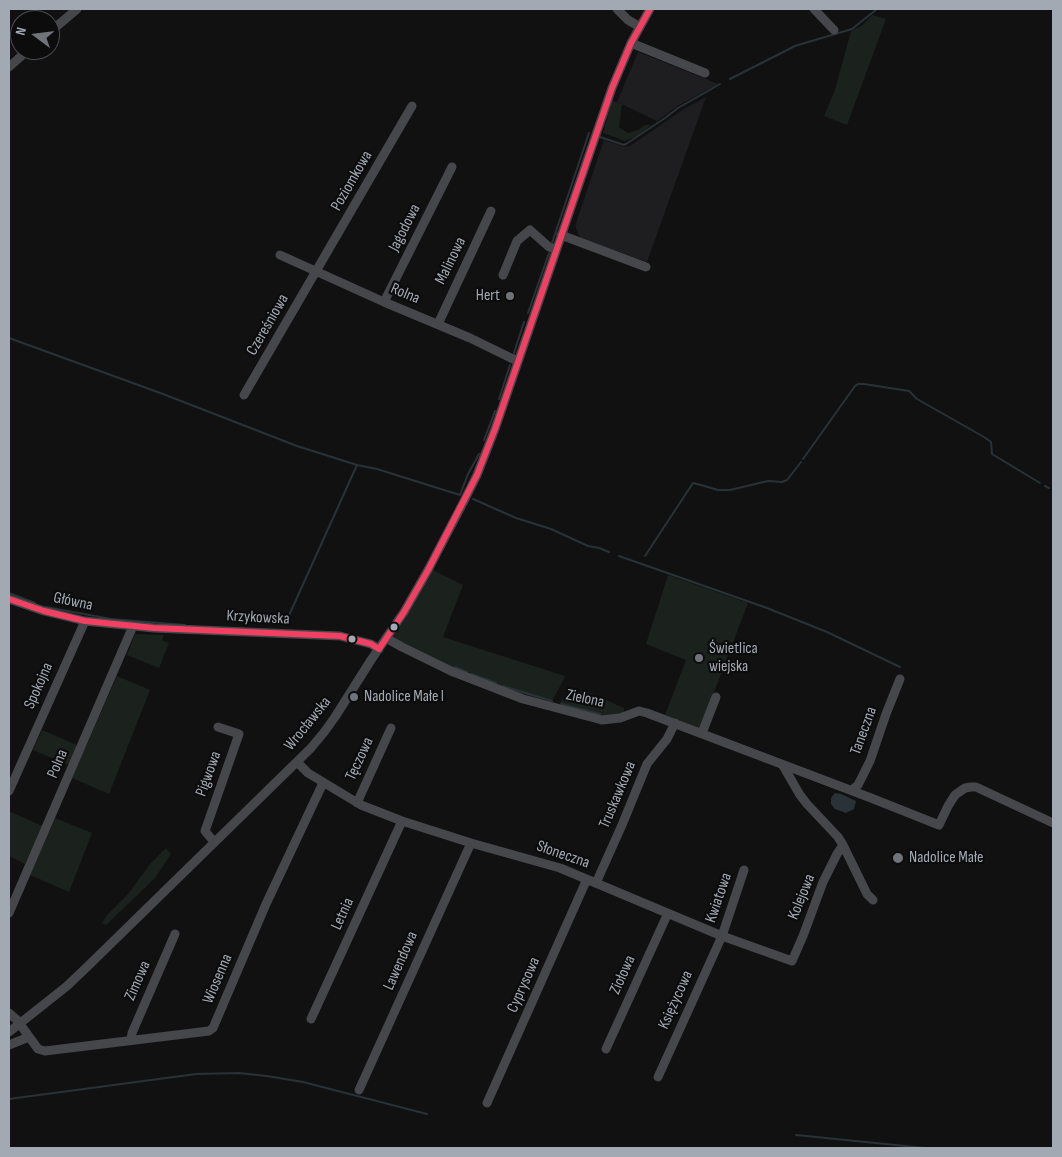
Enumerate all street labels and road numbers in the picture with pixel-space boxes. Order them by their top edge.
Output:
street label: Poziomkowa [327,148,377,214]
street label: Jagodowa [385,201,425,255]
street label: Malinowa [431,234,471,288]
street label: Rolna [388,279,422,309]
street label: Czereśniowa [243,291,293,359]
street label: Główna [52,588,94,616]
street label: Krzykowska [226,607,290,629]
street label: Spokojna [20,660,58,712]
street label: Zielona [564,686,606,712]
street label: Wrocławska [281,693,335,755]
street label: Taneczna [846,704,882,758]
street label: Tęczowa [342,734,378,784]
street label: Polna [43,747,73,781]
street label: Pigwowa [192,749,226,799]
street label: Truskawkowa [595,759,641,831]
street label: Słoneczna [534,837,592,873]
street label: Kwiatowa [702,871,736,925]
street label: Kolejowa [784,871,820,923]
street label: Letnia [327,895,359,933]
street label: Lawendowa [380,929,422,993]
street label: Wiosenna [199,951,237,1007]
street label: Ziołowa [606,952,640,998]
street label: Cyprysowa [503,954,545,1016]
street label: Zimowa [121,958,155,1004]
street label: Księżycowa [655,968,697,1032]

